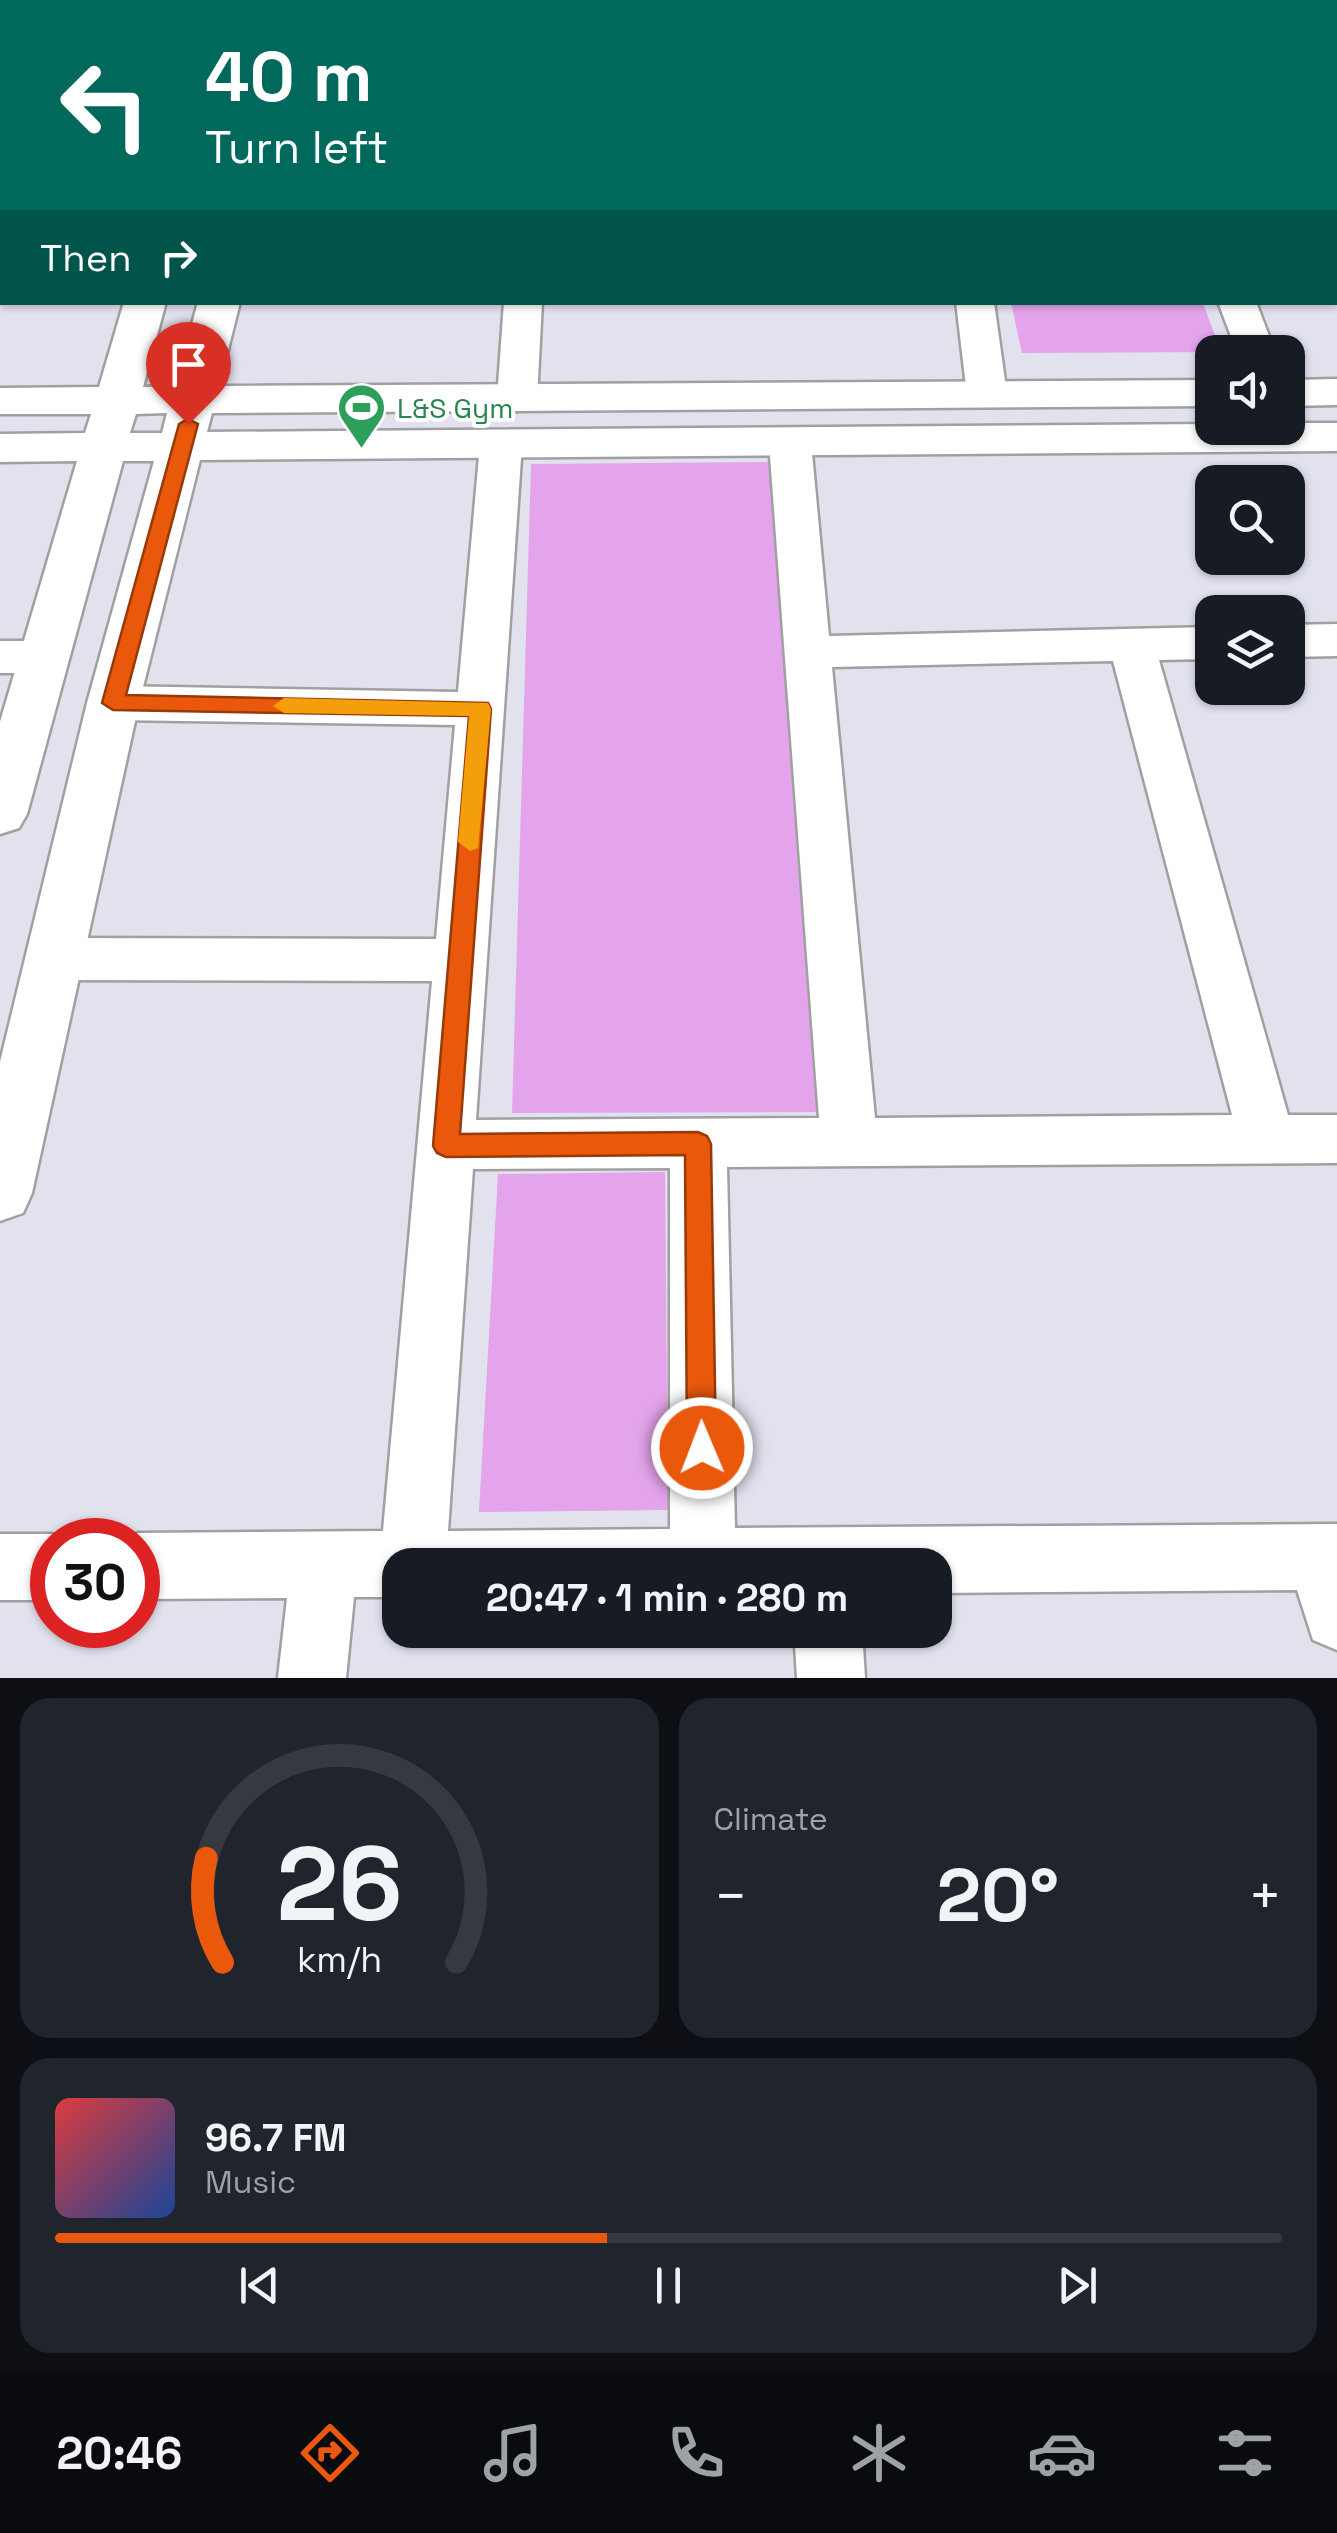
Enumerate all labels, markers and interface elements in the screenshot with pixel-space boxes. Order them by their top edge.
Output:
text: 40 m [205,32,372,121]
icon: left [40,40,170,170]
text: Turn left [205,119,388,176]
icon: right [151,230,206,285]
text: Then [40,234,131,282]
pin [146,322,231,425]
map controls [1195,335,1305,705]
button: sound [1195,335,1305,445]
icon: arrive [161,337,216,392]
sports icon: L&S Gym [336,382,388,450]
place label: L&S Gym [397,390,513,426]
button: search [1195,465,1305,575]
button: layers [1195,595,1305,705]
position arrow [650,1396,754,1500]
speed limit sign: 30 [30,1518,160,1648]
text: 20:47 · 1 min · 280 m [486,1574,848,1622]
text: Climate [714,1799,828,1839]
text: 26 [276,1818,402,1950]
text: 20° [936,1847,1059,1943]
text: − [714,1861,748,1931]
text: + [1248,1861,1282,1931]
text: km/h [297,1937,382,1982]
text: 96.7 FM [205,2114,346,2162]
text: Music [205,2162,296,2202]
icon: previous [232,2258,287,2313]
icon: pause [641,2258,696,2313]
icon: next [1050,2258,1105,2313]
icon: directions [295,2418,365,2488]
icon: music [478,2418,548,2488]
icon: phone [661,2418,731,2488]
icon: climate [844,2418,914,2488]
icon: car [1027,2418,1097,2488]
icon: filters [1210,2418,1280,2488]
text: 20:46 [57,2425,182,2482]

